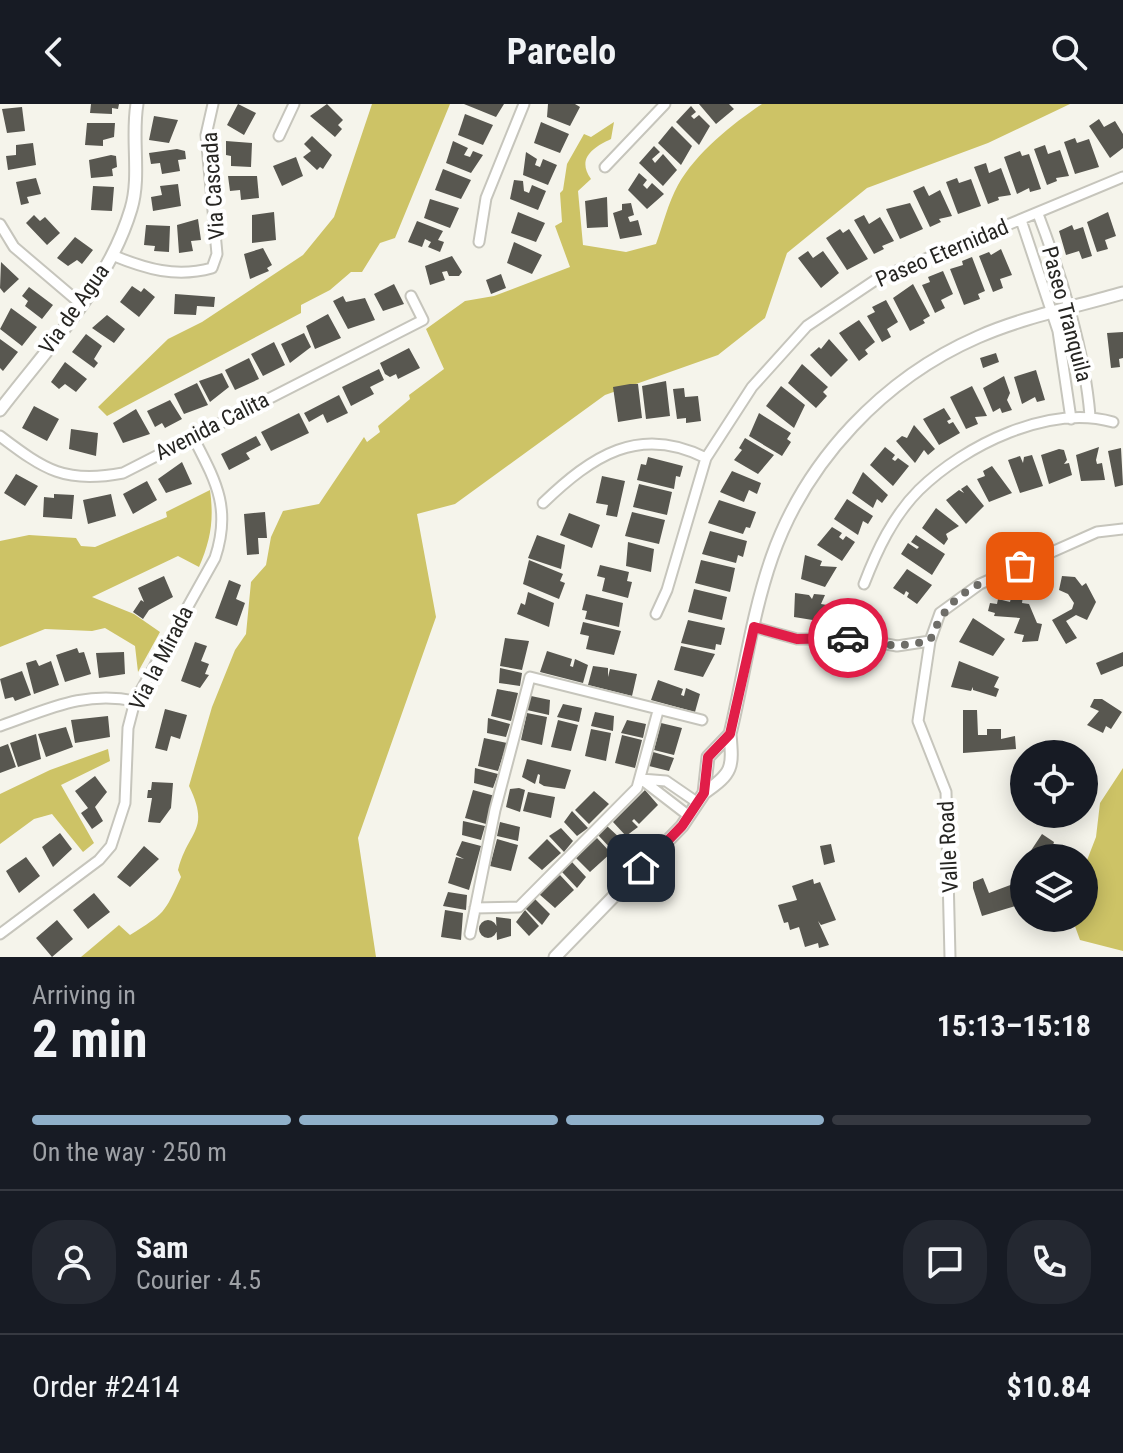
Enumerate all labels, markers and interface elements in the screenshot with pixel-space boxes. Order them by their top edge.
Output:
icon: back [32,30,76,74]
icon: search [1047,30,1091,74]
text: Parcelo [507,31,616,73]
street label: Via Cascada [197,131,229,241]
street label: Paseo Eternidad [872,214,1012,292]
street label: Paseo Tranquila [1037,244,1097,384]
street label: Via de Agua [34,259,114,359]
street label: Avenida Calita [151,387,273,465]
pin [986,532,1054,600]
icon: bag [998,544,1042,588]
courier [808,598,888,678]
street label: Via la Mirada [124,602,198,714]
icon: car [826,616,870,660]
map controls [1010,740,1098,932]
button: locate [1010,740,1098,828]
street label: Valle Road [933,800,963,894]
pin [607,834,675,902]
button: layers [1010,844,1098,932]
icon: home [619,846,663,890]
text: Arriving in [32,980,136,1010]
text: 15:13–15:18 [937,1008,1091,1043]
text: 2 min [32,1009,148,1070]
text: On the way · 250 m [32,1137,227,1167]
button: person [32,1220,116,1304]
button: chat [903,1220,987,1304]
button: phone [1007,1220,1091,1304]
text: Sam [136,1230,189,1265]
text: Courier · 4.5 [136,1265,261,1295]
text: Order #2414 [32,1369,180,1404]
text: $10.84 [1006,1369,1091,1404]

